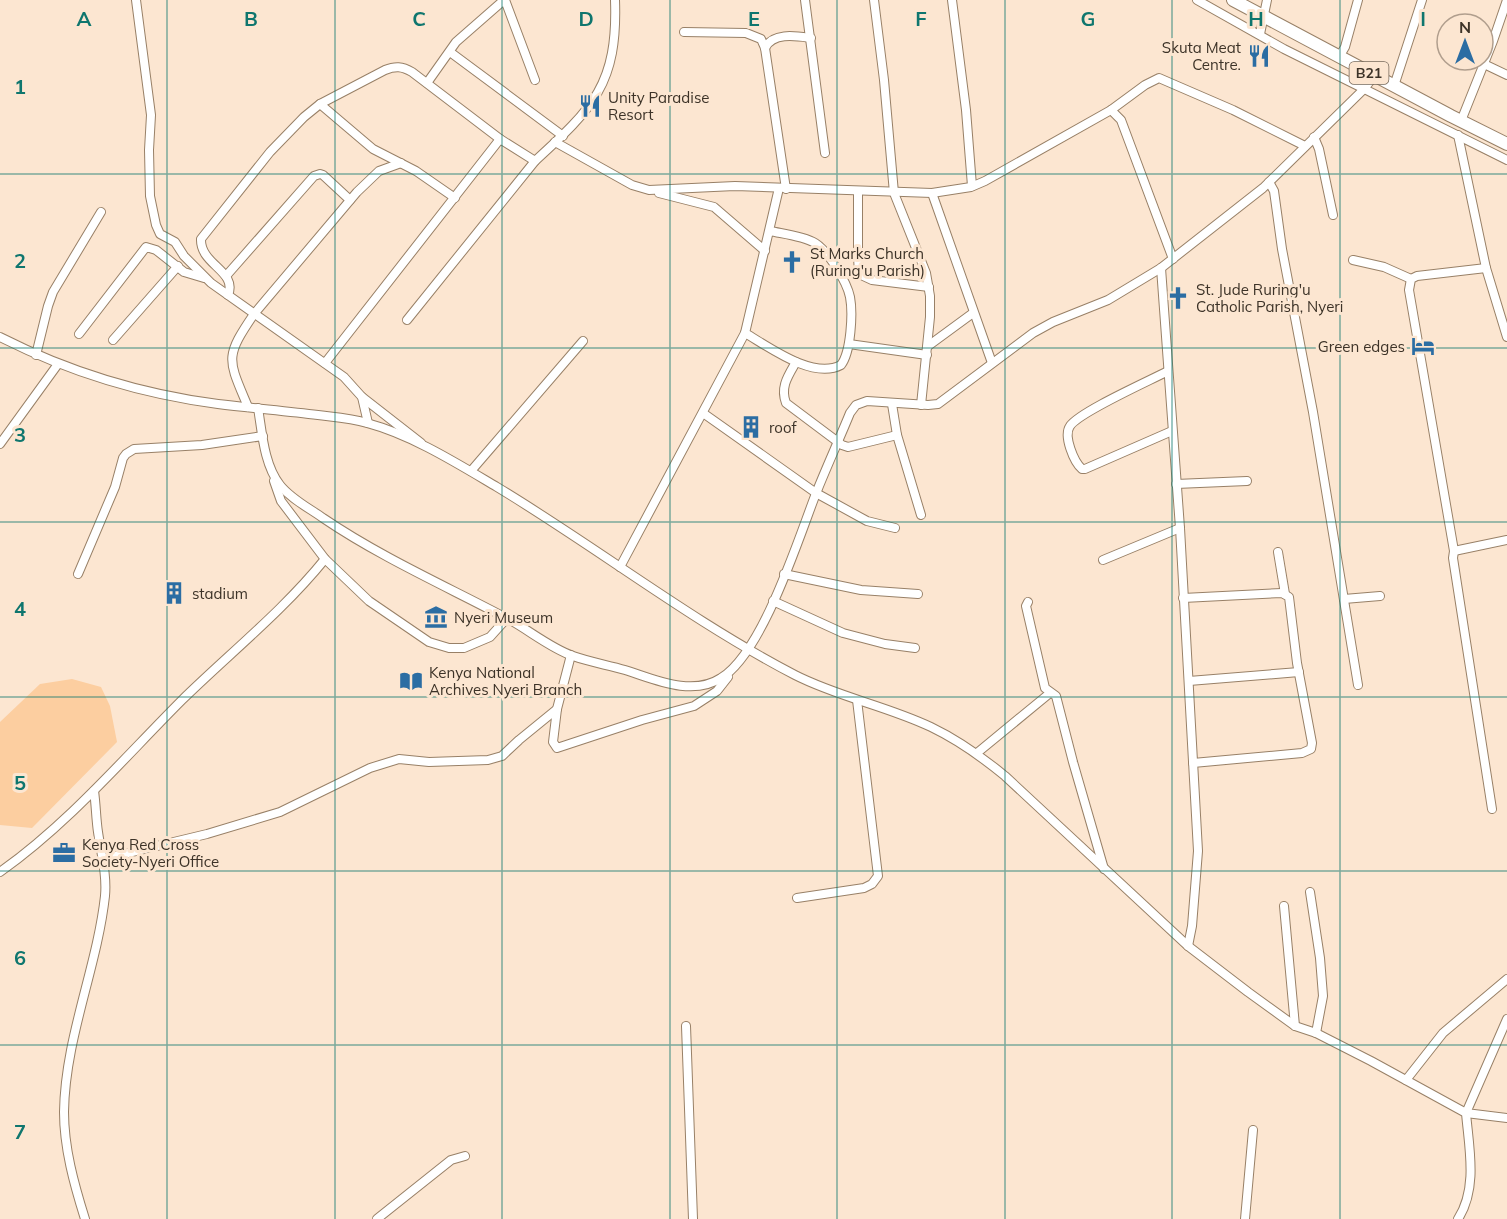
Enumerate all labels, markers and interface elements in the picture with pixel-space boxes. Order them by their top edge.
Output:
text: A [77,6,92,31]
text: B [244,6,258,31]
text: C [412,6,426,31]
text: D [578,6,594,31]
text: E [748,6,760,31]
text: F [915,6,927,31]
text: G [1081,6,1095,31]
text: H [1248,6,1264,31]
text: I [1420,6,1426,31]
north arrow [1435,12,1495,72]
text: N [1459,17,1471,37]
place label: Skuta Meat Centre. [1162,38,1241,74]
restaurant icon: Skuta Meat Centre. [1246,43,1272,69]
road number: B21 [1350,62,1388,84]
text: 1 [14,74,26,99]
place label: Unity Paradise Resort [608,88,709,124]
restaurant icon: Unity Paradise Resort [577,93,603,119]
place label: St Marks Church (Ruring'u Parish) [810,244,925,280]
text: 2 [14,248,26,273]
church icon: St Marks Church (Ruring'u Parish) [779,249,805,275]
place label: St. Jude Ruring'u Catholic Parish, Nyeri [1196,280,1343,316]
church icon: St. Jude Ruring'u Catholic Parish, Nyeri [1165,285,1191,311]
hotel icon: Green edges [1410,333,1436,359]
place label: Green edges [1318,337,1405,356]
building icon: roof [738,414,764,440]
place label: roof [769,418,797,437]
text: 3 [14,422,26,447]
building icon: stadium [161,580,187,606]
place label: stadium [192,584,248,603]
text: 4 [14,596,26,621]
museum icon: Nyeri Museum [423,604,449,630]
place label: Nyeri Museum [454,608,553,627]
place label: Kenya National Archives Nyeri Branch [429,663,582,699]
library icon: Kenya National Archives Nyeri Branch [398,668,424,694]
text: 5 [14,770,26,795]
place label: Kenya Red Cross Society-Nyeri Office [82,835,219,871]
office icon: Kenya Red Cross Society-Nyeri Office [51,840,77,866]
text: 6 [14,945,26,970]
text: 7 [14,1119,26,1144]

